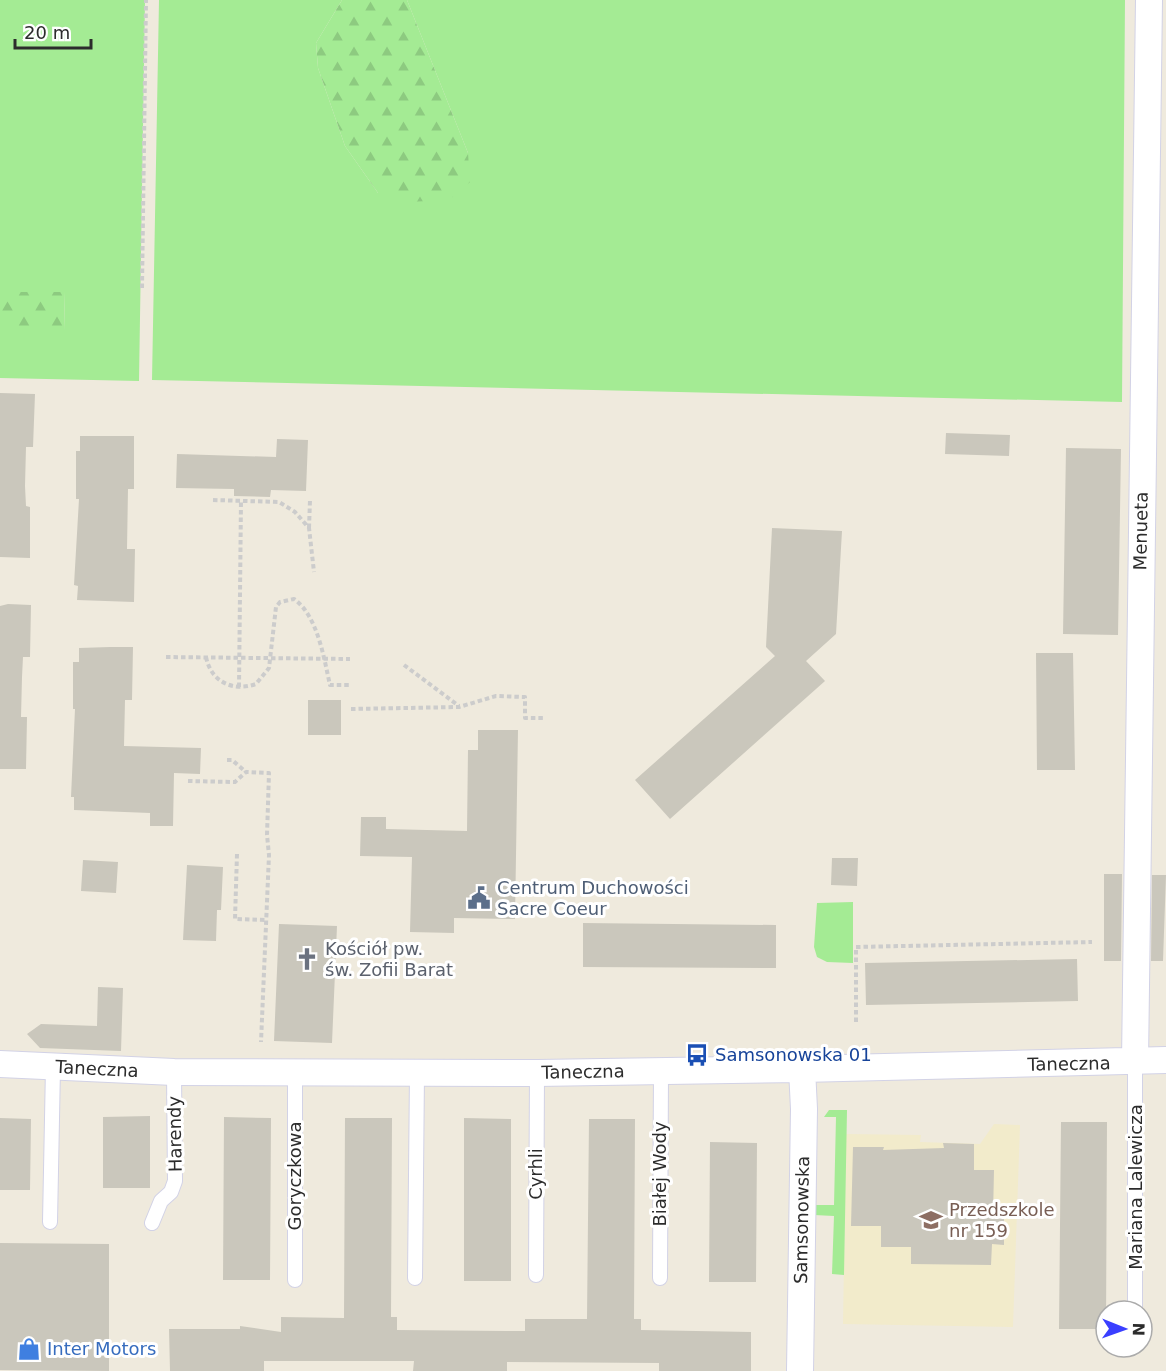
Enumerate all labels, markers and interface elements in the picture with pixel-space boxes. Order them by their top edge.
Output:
scale bar [15,12,92,50]
text: 20 m [24,22,70,43]
street label: Menueta [1129,492,1152,570]
place label: Centrum Duchowości Sacre Coeur [497,877,689,919]
public building icon: Centrum Duchowości Sacre Coeur [466,885,492,911]
place label: Kościół pw. św. Zofii Barat [325,938,453,980]
church icon: Kościół pw. św. Zofii Barat [294,946,320,972]
bus stop icon: Samsonowska 01 [684,1042,710,1068]
place label: Samsonowska 01 [715,1044,872,1065]
street label: Taneczna [1026,1052,1111,1075]
street label: Taneczna [54,1056,139,1081]
street label: Taneczna [540,1060,625,1083]
street label: Harendy [163,1095,186,1172]
street label: Mariana Lalewicza [1125,1104,1146,1270]
street label: Białej Wody [649,1121,670,1227]
street label: Goryczkowa [284,1122,305,1230]
street label: Cyrhli [525,1148,546,1200]
street label: Samsonowska [790,1156,813,1284]
place label: Przedszkole nr 159 [949,1199,1055,1241]
school or university icon: Przedszkole nr 159 [918,1207,944,1233]
north arrow [1094,1299,1154,1359]
text: N [1129,1322,1148,1336]
shop icon: Inter Motors [16,1336,42,1362]
place label: Inter Motors [47,1338,156,1359]

